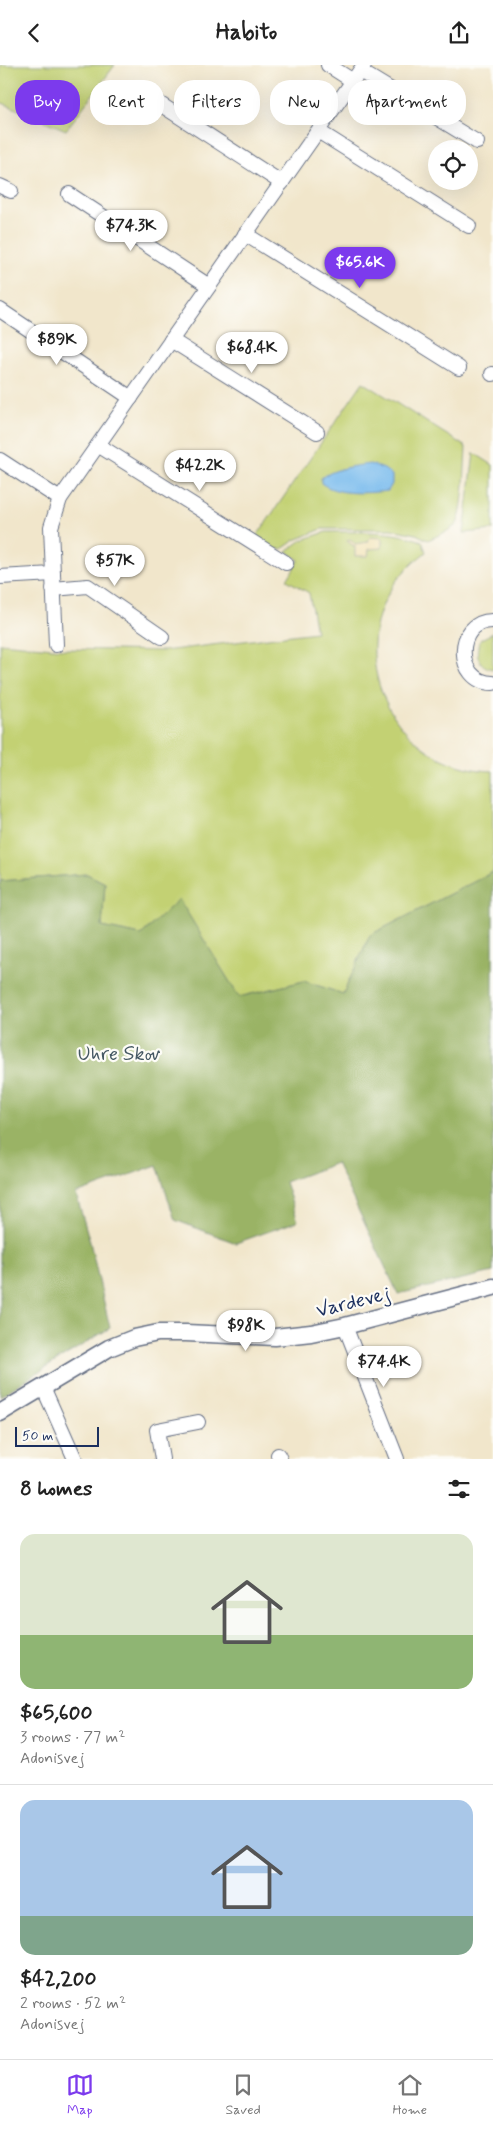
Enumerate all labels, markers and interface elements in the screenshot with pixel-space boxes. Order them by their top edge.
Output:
icon: back [20,19,48,47]
text: Habito [216,19,277,47]
icon: share [445,19,473,47]
chip: Buy [15,80,80,125]
chip: Rent [90,80,164,125]
chip: Filters [174,80,260,125]
chip: New [270,80,338,125]
chip: Apartment [348,80,466,125]
map controls [428,140,478,190]
button: locate [428,140,478,190]
pin: $74.3K [90,209,172,252]
text: $74.3K [106,215,156,236]
pin: $65.6K [319,247,401,289]
text: $65.6K [336,252,384,273]
pin: $89K [27,323,87,366]
text: $89K [37,329,77,350]
pin: $68.4K [211,331,293,374]
text: $68.4K [227,337,277,358]
pin: $42.2K [159,449,241,492]
text: $42.2K [175,455,225,476]
pin: $57K [85,545,145,587]
text: $57K [96,550,134,571]
park label: Uhre Skov [78,1041,161,1068]
street label: Vardevej [313,1280,393,1325]
pin: $98K [216,1309,276,1352]
text: $98K [227,1315,265,1336]
pin: $74.4K [343,1345,425,1388]
text: $74.4K [358,1351,410,1372]
scale bar [15,1424,99,1447]
text: 50 m [22,1427,53,1445]
text: 8 homes [20,1475,92,1503]
icon: filters [445,1475,473,1503]
icon: home [202,1567,292,1657]
text: $65,600 [20,1699,93,1727]
text: 3 rooms · 77 m² [20,1727,125,1748]
text: Adonisvej [20,1748,85,1769]
icon: home [202,1832,292,1922]
text: $42,200 [20,1965,96,1993]
text: 2 rooms · 52 m² [20,1993,126,2014]
text: Adonisvej [20,2014,85,2035]
tab: Map [66,2071,94,2119]
tab: Saved [225,2071,261,2119]
tab: Home [392,2071,427,2119]

